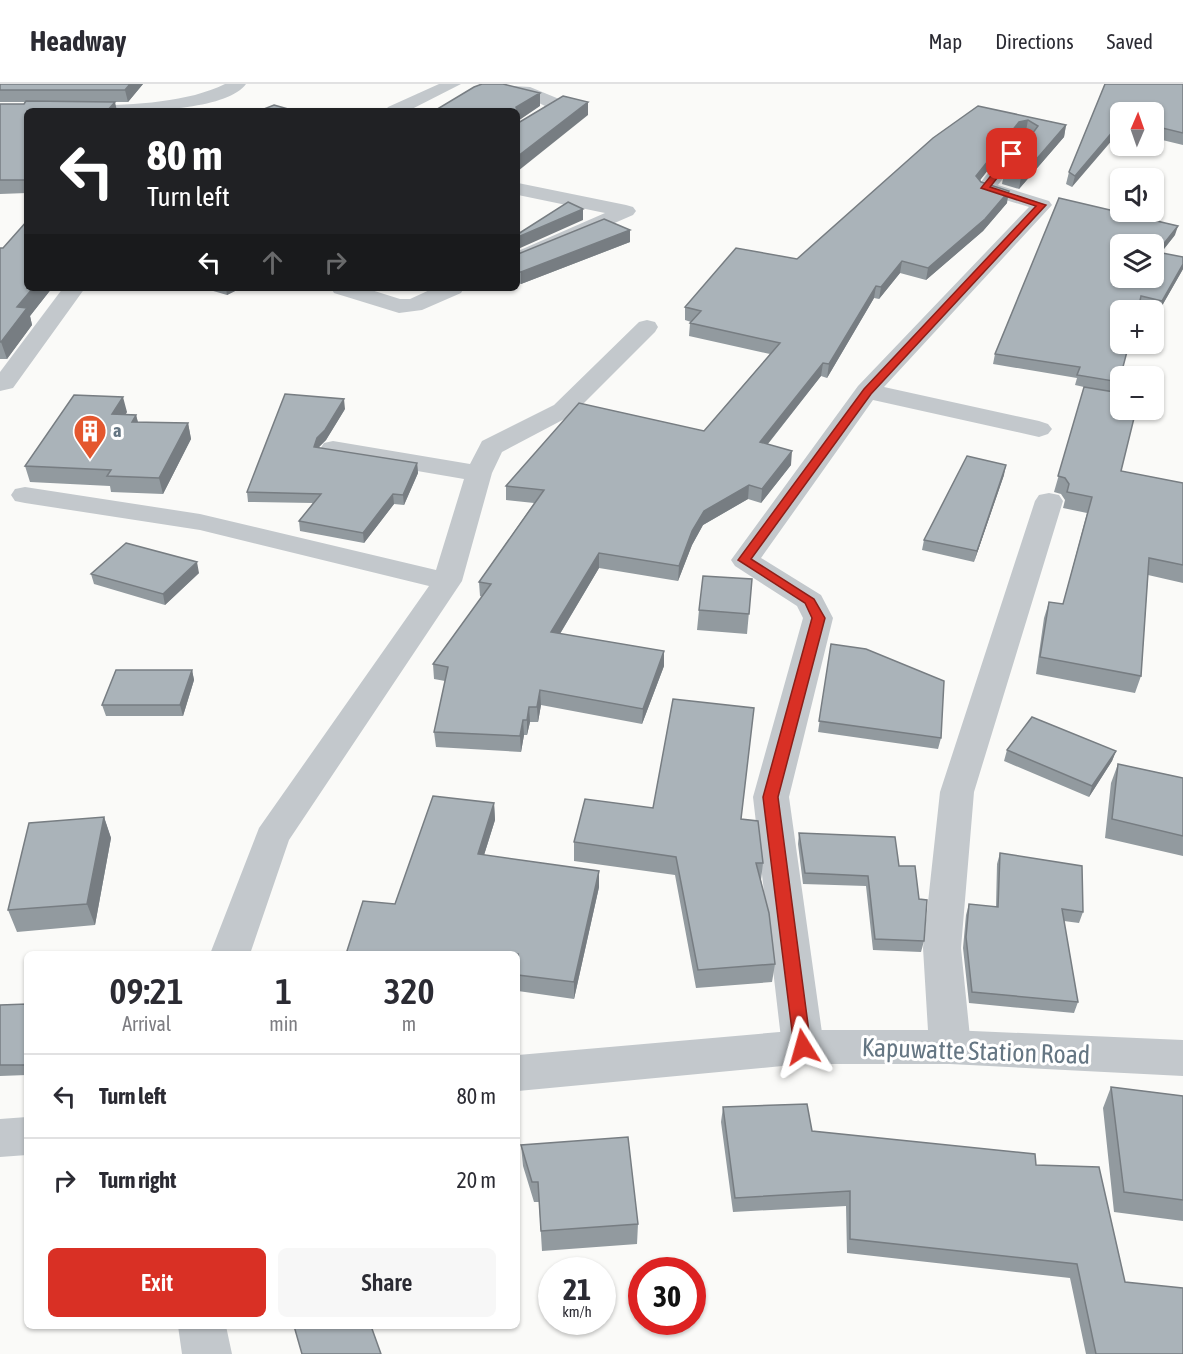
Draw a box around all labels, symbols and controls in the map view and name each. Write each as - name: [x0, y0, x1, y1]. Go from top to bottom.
- text: Headway: [30, 25, 126, 57]
- text: Map: [928, 29, 962, 53]
- text: Directions: [995, 29, 1074, 53]
- text: Saved: [1107, 29, 1153, 53]
- north arrow: [1110, 102, 1164, 156]
- map controls: [1110, 102, 1164, 420]
- pin: [986, 128, 1037, 179]
- text: 80 m: [147, 131, 222, 179]
- icon: left: [48, 132, 126, 210]
- icon: arrive: [995, 137, 1028, 170]
- button: sound: [1110, 168, 1164, 222]
- text: Turn left: [147, 181, 230, 212]
- button: layers: [1110, 234, 1164, 288]
- icon: left: [193, 246, 226, 279]
- icon: ahead: [256, 246, 289, 279]
- icon: right: [319, 246, 352, 279]
- button: +: [1110, 300, 1164, 354]
- button: −: [1110, 366, 1164, 420]
- building icon: a: [72, 413, 108, 460]
- place label: a: [113, 420, 121, 441]
- text: 09:21: [110, 970, 184, 1012]
- text: 1: [275, 970, 292, 1012]
- text: 320: [384, 970, 434, 1012]
- text: Arrival: [122, 1012, 171, 1035]
- text: min: [269, 1012, 298, 1035]
- text: m: [402, 1012, 416, 1035]
- position arrow: [771, 1015, 835, 1079]
- street label: Kapuwatte Station Road: [861, 1032, 1091, 1070]
- icon: left: [48, 1080, 81, 1113]
- text: Turn left: [99, 1083, 166, 1109]
- text: 80 m: [456, 1083, 496, 1109]
- icon: right: [48, 1164, 81, 1197]
- text: Turn right: [99, 1167, 176, 1193]
- text: 20 m: [456, 1167, 496, 1193]
- button: Exit: [48, 1248, 266, 1317]
- button: Share: [278, 1248, 496, 1317]
- speed limit sign: 30: [628, 1257, 706, 1335]
- text: 21: [563, 1272, 591, 1306]
- text: km/h: [562, 1303, 592, 1320]

